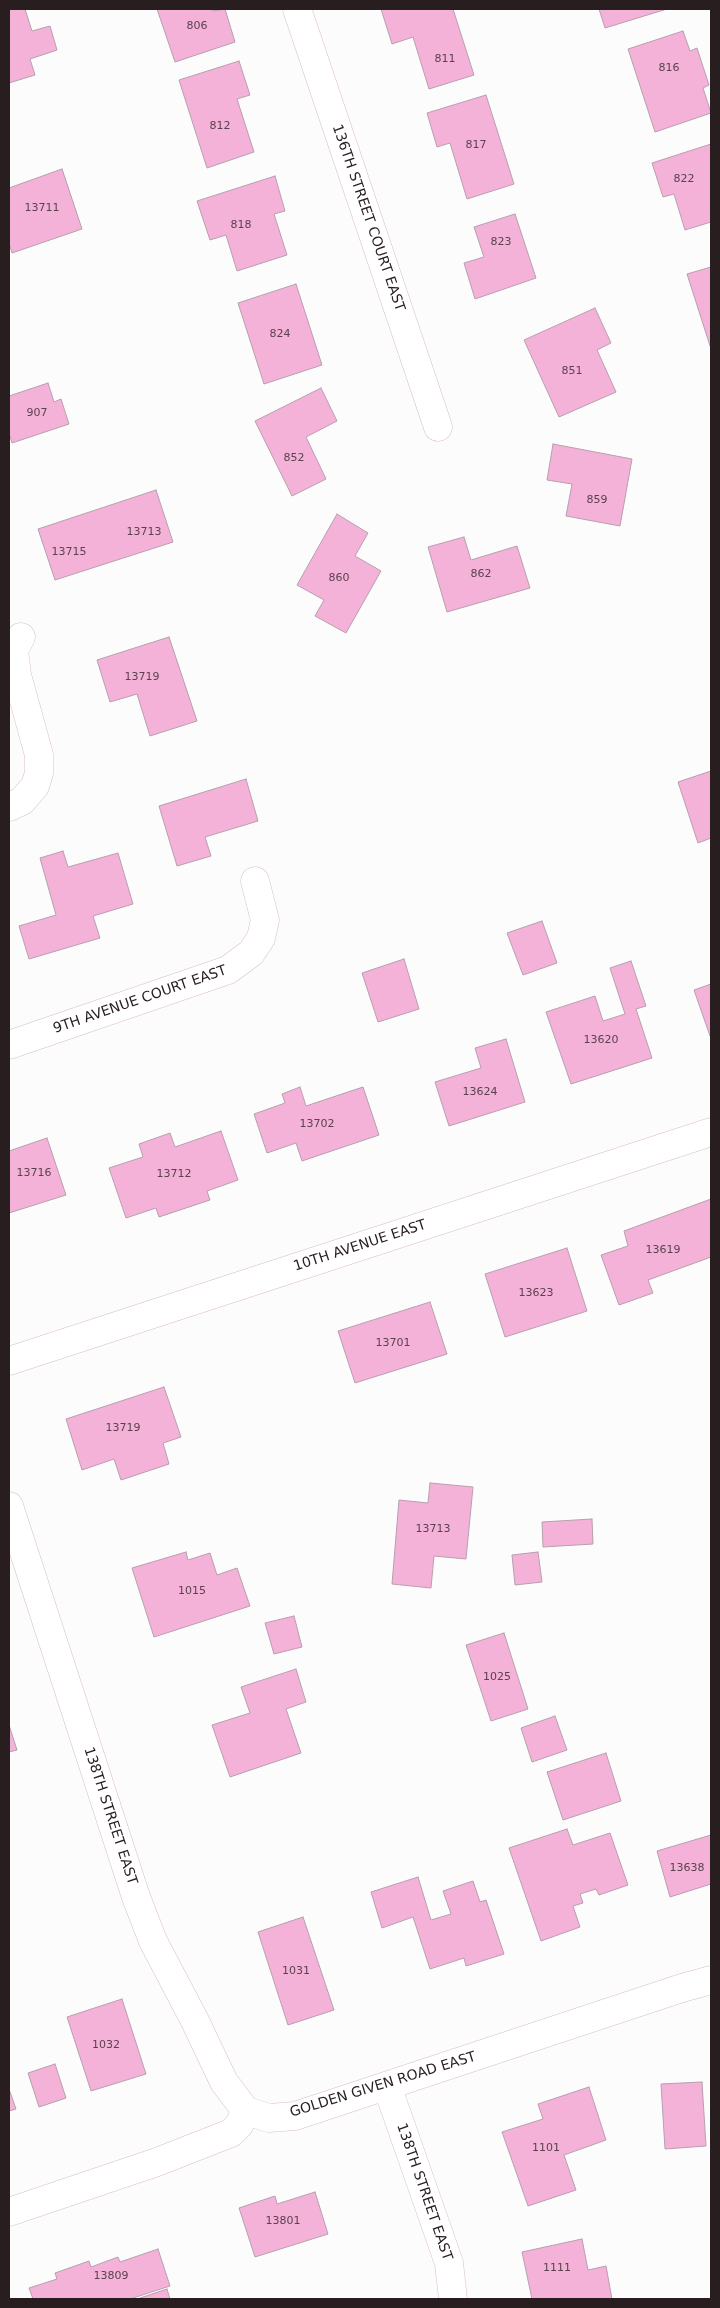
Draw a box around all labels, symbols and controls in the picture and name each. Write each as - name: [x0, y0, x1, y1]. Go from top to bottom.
- house number: 806: [187, 19, 207, 33]
- house number: 811: [435, 52, 455, 66]
- house number: 816: [659, 61, 679, 75]
- house number: 812: [210, 119, 230, 133]
- street label: 136TH STREET COURT EAST: [328, 122, 408, 314]
- house number: 817: [466, 138, 486, 152]
- house number: 822: [674, 172, 694, 186]
- house number: 13711: [25, 201, 59, 215]
- house number: 818: [231, 218, 251, 232]
- house number: 823: [491, 235, 511, 249]
- house number: 824: [270, 327, 290, 341]
- house number: 851: [562, 364, 582, 378]
- house number: 907: [27, 406, 47, 420]
- house number: 852: [284, 451, 304, 465]
- house number: 859: [587, 493, 607, 507]
- house number: 13713: [127, 525, 161, 539]
- house number: 13715: [52, 545, 86, 559]
- house number: 862: [471, 567, 491, 581]
- house number: 860: [329, 571, 349, 585]
- house number: 13719: [125, 670, 159, 684]
- street label: 9TH AVENUE COURT EAST: [51, 962, 229, 1038]
- house number: 13620: [584, 1033, 618, 1047]
- house number: 13624: [463, 1085, 497, 1099]
- house number: 13702: [300, 1117, 334, 1131]
- house number: 13716: [17, 1166, 51, 1180]
- house number: 13712: [157, 1167, 191, 1181]
- street label: 10TH AVENUE EAST: [292, 1217, 428, 1275]
- house number: 13619: [646, 1243, 680, 1257]
- house number: 13623: [519, 1286, 553, 1300]
- house number: 13701: [376, 1336, 410, 1350]
- house number: 13719: [106, 1421, 140, 1435]
- house number: 13713: [416, 1522, 450, 1536]
- house number: 1015: [178, 1584, 206, 1598]
- house number: 1025: [483, 1670, 511, 1684]
- street label: 138TH STREET EAST: [80, 1745, 140, 1887]
- house number: 13638: [670, 1861, 704, 1875]
- house number: 1031: [282, 1964, 310, 1978]
- house number: 1032: [92, 2038, 120, 2052]
- street label: GOLDEN GIVEN ROAD EAST: [288, 2049, 478, 2121]
- street label: 138TH STREET EAST: [393, 2121, 455, 2263]
- house number: 1101: [532, 2141, 560, 2155]
- house number: 13801: [266, 2214, 300, 2228]
- house number: 1111: [543, 2261, 571, 2275]
- house number: 13809: [94, 2269, 128, 2283]

